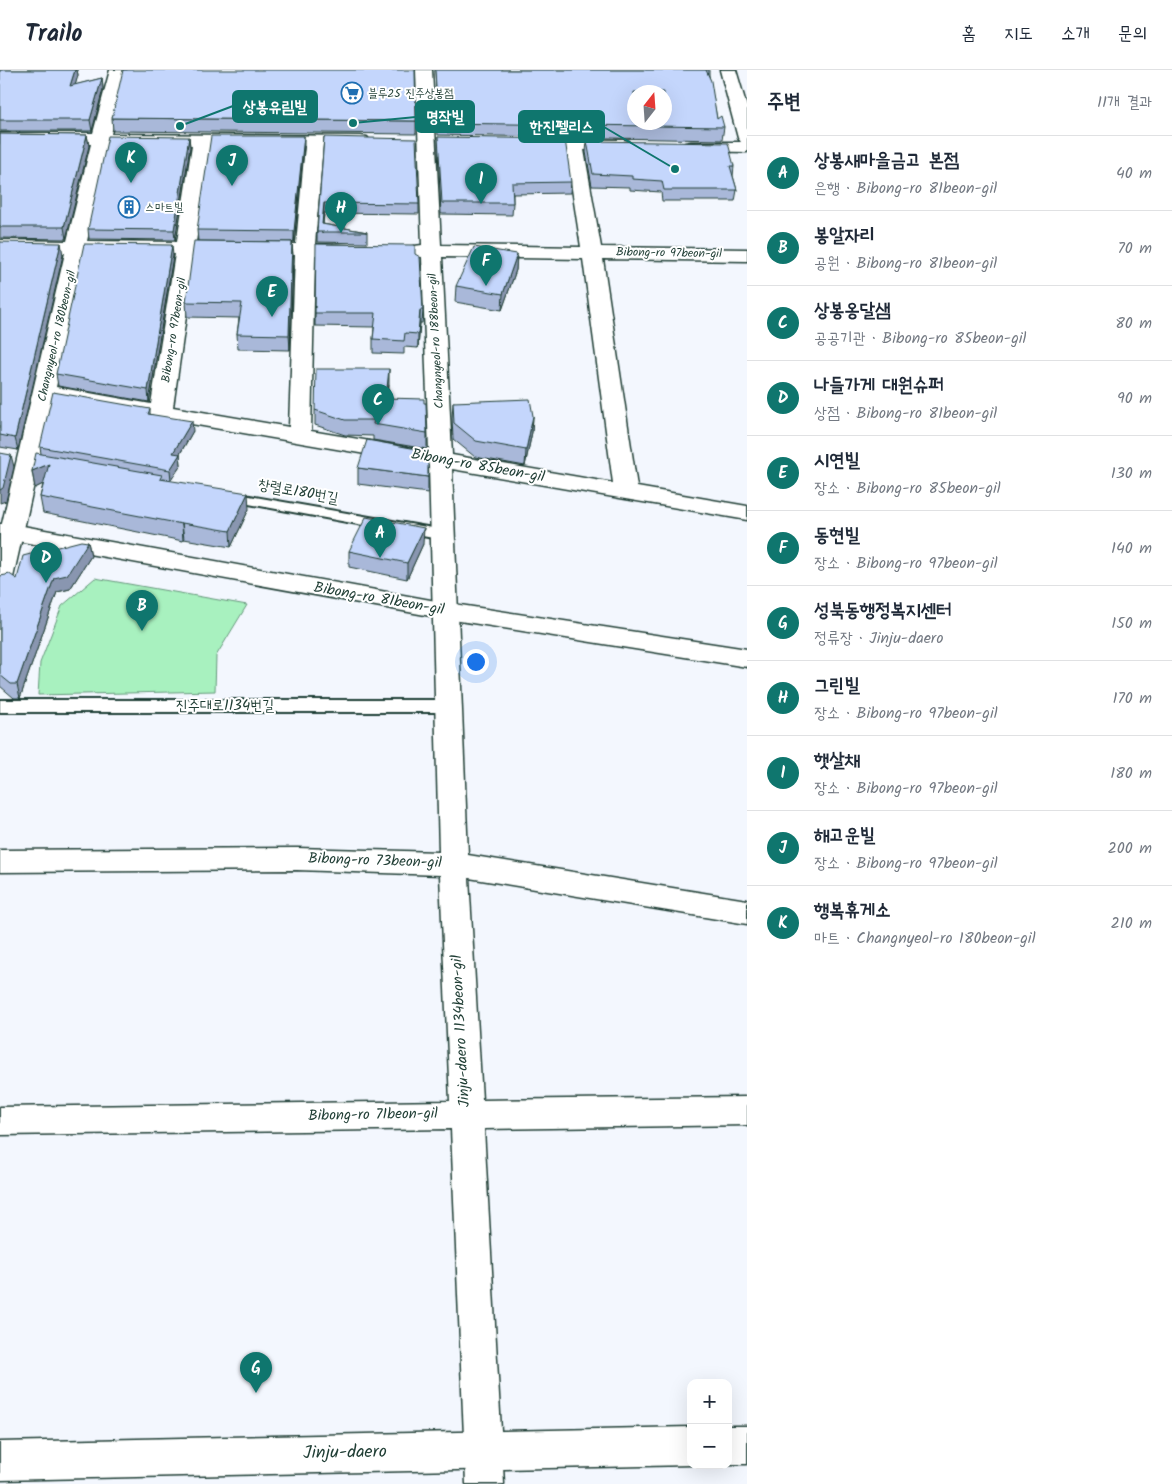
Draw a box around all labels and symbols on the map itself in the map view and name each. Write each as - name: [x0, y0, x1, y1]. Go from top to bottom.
- supermarket icon: 블루25 진주상봉점: [340, 81, 364, 105]
- place label: 블루25 진주상봉점: [368, 84, 454, 103]
- north arrow: [627, 85, 672, 130]
- callout: 상봉유림빌: [233, 91, 317, 122]
- text: 상봉유림빌: [243, 95, 307, 120]
- callout: 명작빌: [416, 101, 474, 132]
- text: 명작빌: [426, 105, 464, 130]
- callout: 한진펠리스: [519, 111, 604, 142]
- text: 한진펠리스: [529, 115, 594, 140]
- pin: K: [115, 142, 147, 183]
- pin: J: [216, 145, 248, 186]
- pin: I: [465, 163, 497, 204]
- pin: H: [325, 192, 357, 233]
- building icon: 스마트빌: [117, 195, 141, 219]
- place label: 스마트빌: [145, 198, 184, 217]
- street label: Bibong-ro 97beon-gil: [616, 243, 722, 263]
- pin: F: [470, 245, 502, 286]
- street label: Changnyeol-ro 180beon-gil: [33, 268, 81, 404]
- street label: Changnyeol-ro 188beon-gil: [423, 273, 449, 409]
- street label: Bibong-ro 97beon-gil: [156, 276, 192, 384]
- pin: E: [256, 276, 288, 317]
- pin: C: [362, 384, 394, 425]
- street label: Bibong-ro 85beon-gil: [409, 442, 547, 490]
- street label: 창렬로180번길: [256, 473, 340, 511]
- pin: A: [364, 517, 396, 558]
- pin: D: [30, 542, 62, 583]
- street label: Bibong-ro 81beon-gil: [312, 576, 446, 622]
- pin: B: [126, 590, 158, 631]
- your location: [463, 649, 489, 675]
- street label: 진주대로1134번길: [176, 694, 274, 718]
- street label: Bibong-ro 73beon-gil: [308, 847, 443, 875]
- street label: Jinju-daero 1134beon-gil: [445, 954, 477, 1108]
- street label: Bibong-ro 71beon-gil: [308, 1102, 438, 1128]
- pin: G: [240, 1352, 272, 1393]
- street label: Jinju-daero: [303, 1438, 387, 1468]

